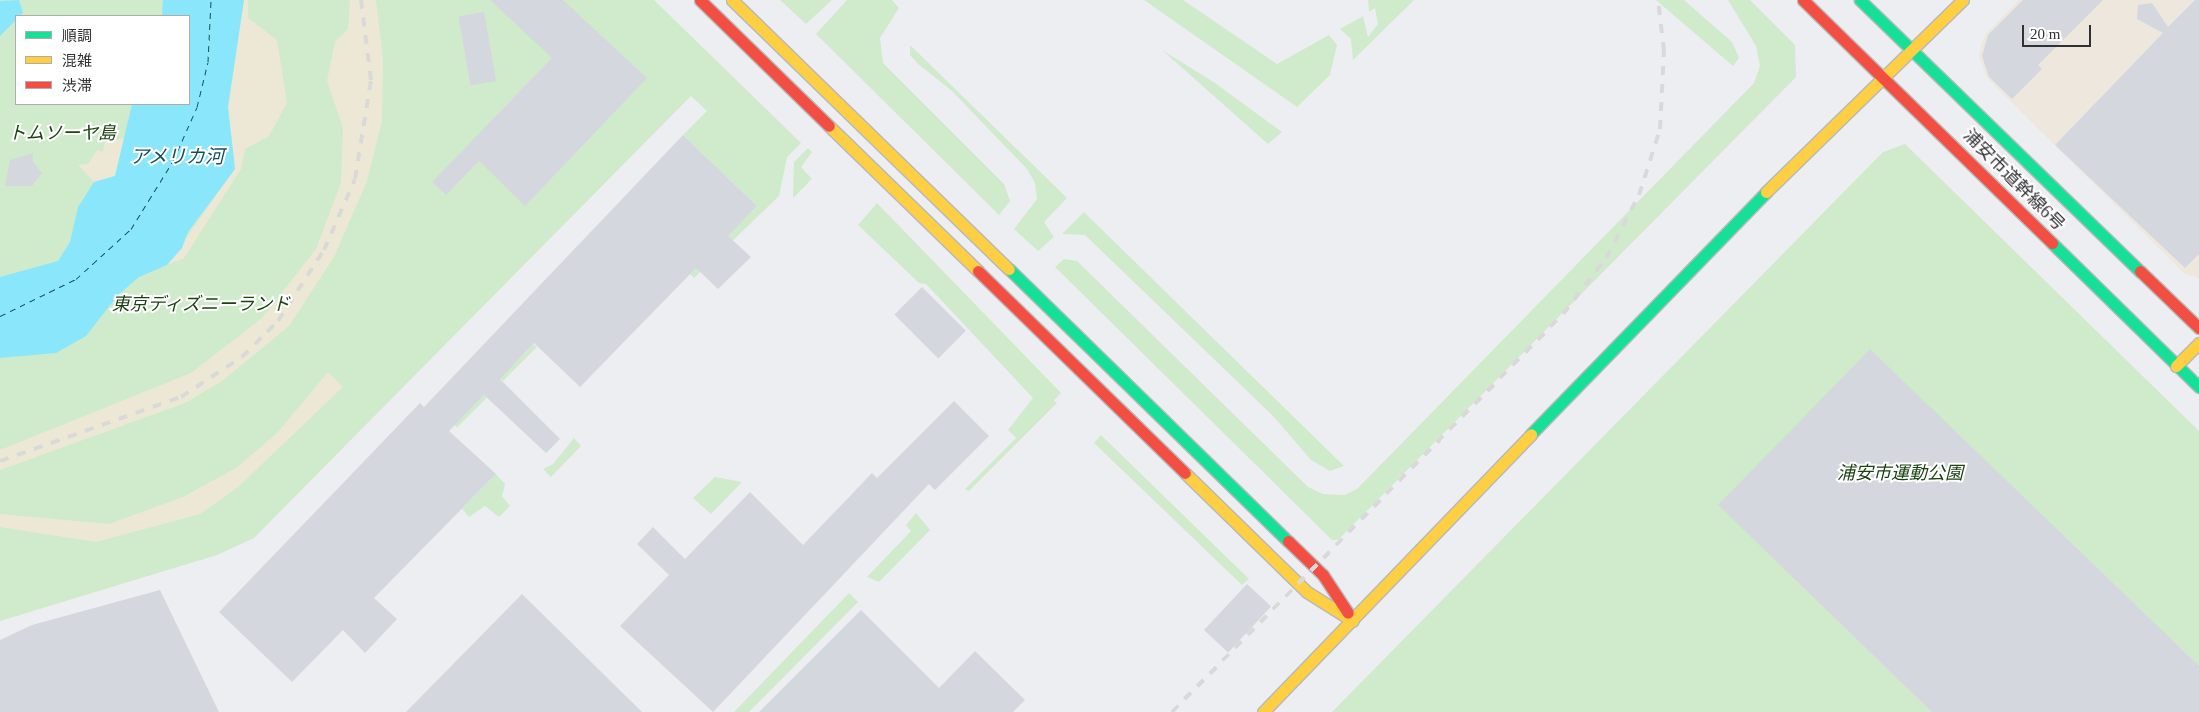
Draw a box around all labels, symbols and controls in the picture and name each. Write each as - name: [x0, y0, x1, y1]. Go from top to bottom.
- legend: [15, 15, 190, 105]
- scale bar: [2024, 15, 2093, 47]
- text: 20 m: [2030, 26, 2060, 42]
- text: 順調: [62, 28, 92, 44]
- text: 混雑: [62, 53, 92, 69]
- text: 渋滞: [62, 78, 92, 94]
- park label: トムソーヤ島: [8, 122, 116, 144]
- street label: 浦安市道幹線6号: [1959, 125, 2069, 235]
- water label: アメリカ河: [130, 146, 224, 168]
- park label: 東京ディズニーランド: [111, 293, 291, 315]
- park label: 浦安市運動公園: [1837, 462, 1963, 484]

